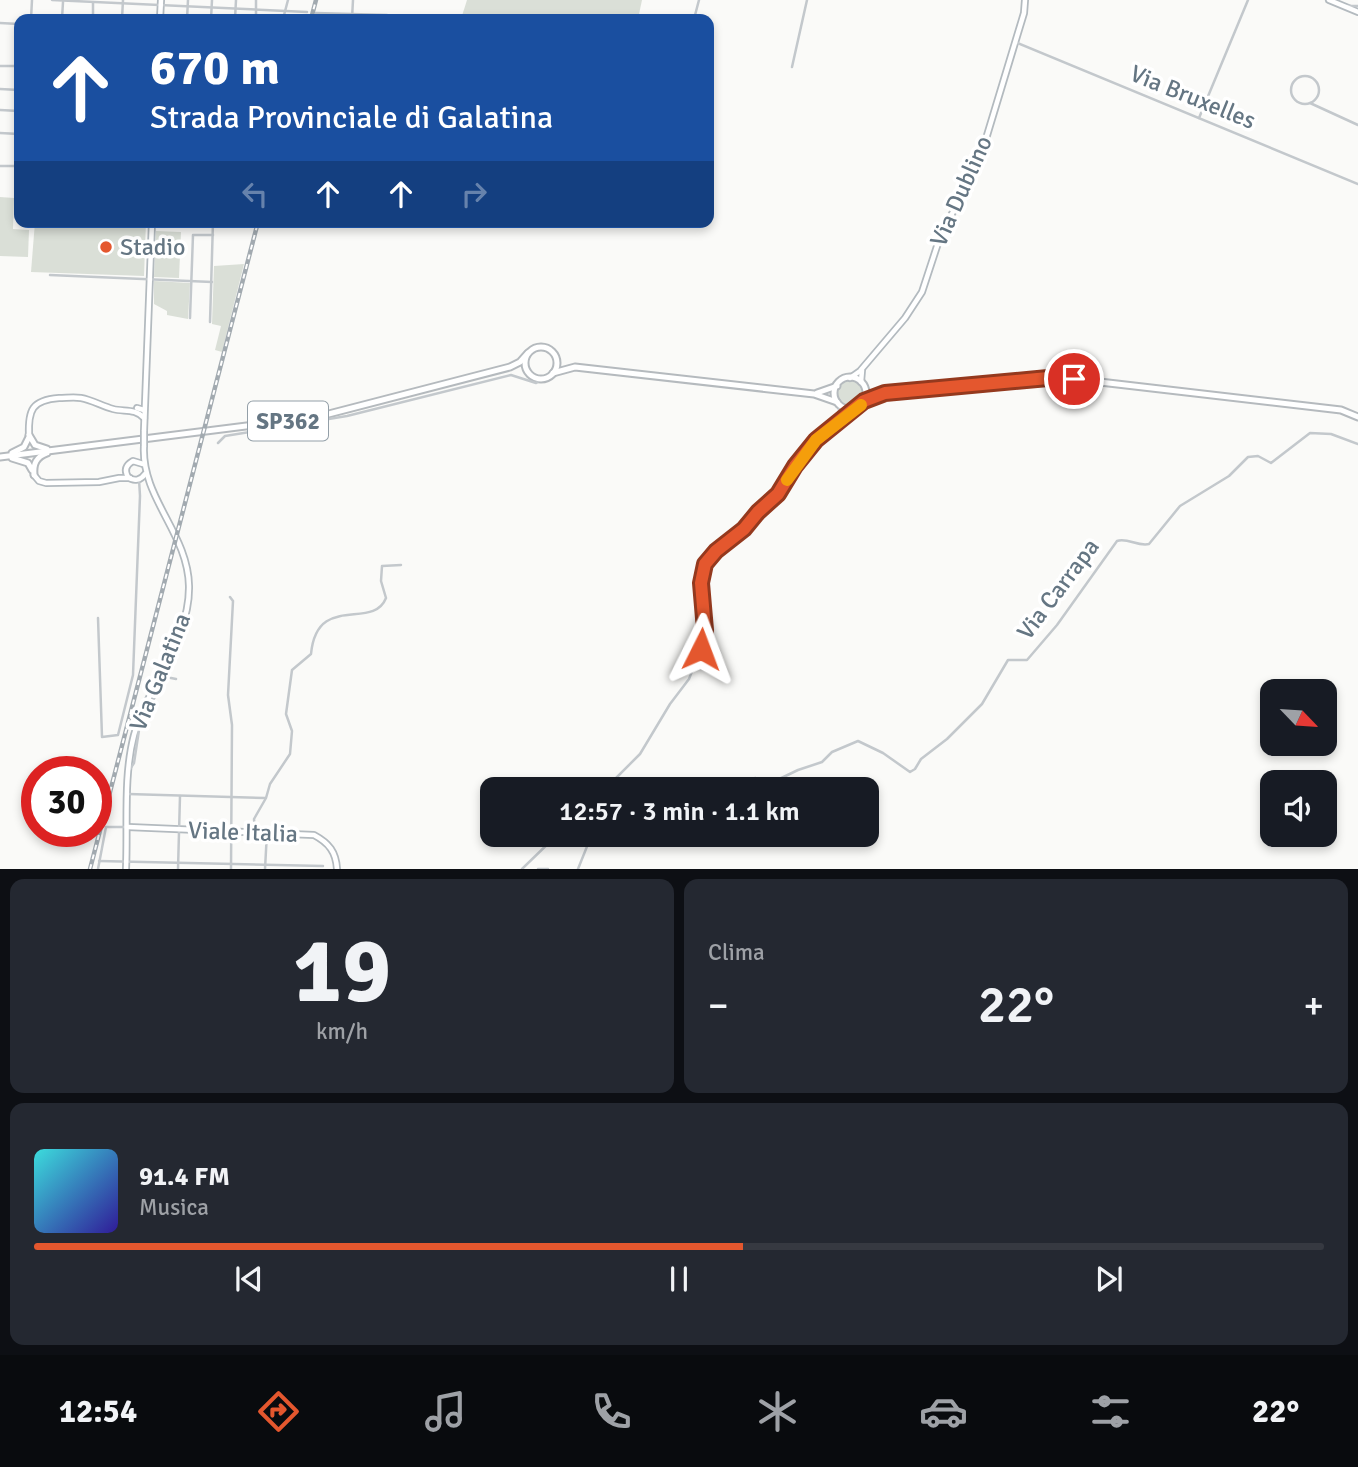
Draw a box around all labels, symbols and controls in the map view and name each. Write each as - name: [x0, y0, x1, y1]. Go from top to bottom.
- text: 670 m: [150, 38, 280, 98]
- icon: ahead: [35, 42, 126, 133]
- street label: Via Bruxelles: [1126, 58, 1260, 136]
- text: Strada Provinciale di Galatina: [150, 98, 553, 137]
- street label: Via Dublino: [923, 131, 999, 251]
- icon: left: [236, 175, 274, 213]
- icon: ahead: [309, 175, 347, 213]
- icon: ahead: [382, 175, 420, 213]
- icon: right: [455, 175, 493, 213]
- place label: Stadio: [120, 232, 185, 262]
- marker: Stadio: [98, 239, 114, 255]
- pin: [1044, 349, 1104, 409]
- icon: arrive: [1055, 360, 1093, 398]
- road number: SP362: [248, 402, 328, 440]
- street label: Via Carrapa: [1010, 533, 1106, 645]
- street label: Via Galatina: [123, 609, 197, 735]
- position arrow: [664, 612, 738, 686]
- north arrow: [1260, 679, 1337, 756]
- map controls: [1260, 679, 1337, 847]
- speed limit sign: 30: [21, 756, 112, 847]
- button: sound: [1260, 770, 1337, 847]
- text: 12:57 · 3 min · 1.1 km: [559, 796, 800, 828]
- street label: Viale Italia: [188, 815, 298, 849]
- text: 19: [293, 915, 391, 1028]
- text: Clima: [708, 938, 765, 967]
- text: 22°: [978, 973, 1054, 1037]
- text: −: [708, 982, 729, 1029]
- text: +: [1303, 982, 1324, 1029]
- text: km/h: [316, 1017, 368, 1046]
- text: 91.4 FM: [139, 1161, 230, 1193]
- text: Musica: [139, 1193, 209, 1222]
- icon: previous: [230, 1260, 268, 1298]
- icon: pause: [660, 1260, 698, 1298]
- icon: next: [1090, 1260, 1128, 1298]
- icon: directions: [254, 1387, 303, 1436]
- icon: music: [421, 1387, 470, 1436]
- icon: phone: [587, 1387, 636, 1436]
- icon: climate: [753, 1387, 802, 1436]
- icon: car: [919, 1387, 968, 1436]
- icon: filters: [1086, 1387, 1135, 1436]
- text: 12:54: [59, 1392, 137, 1431]
- text: 22°: [1252, 1392, 1299, 1431]

